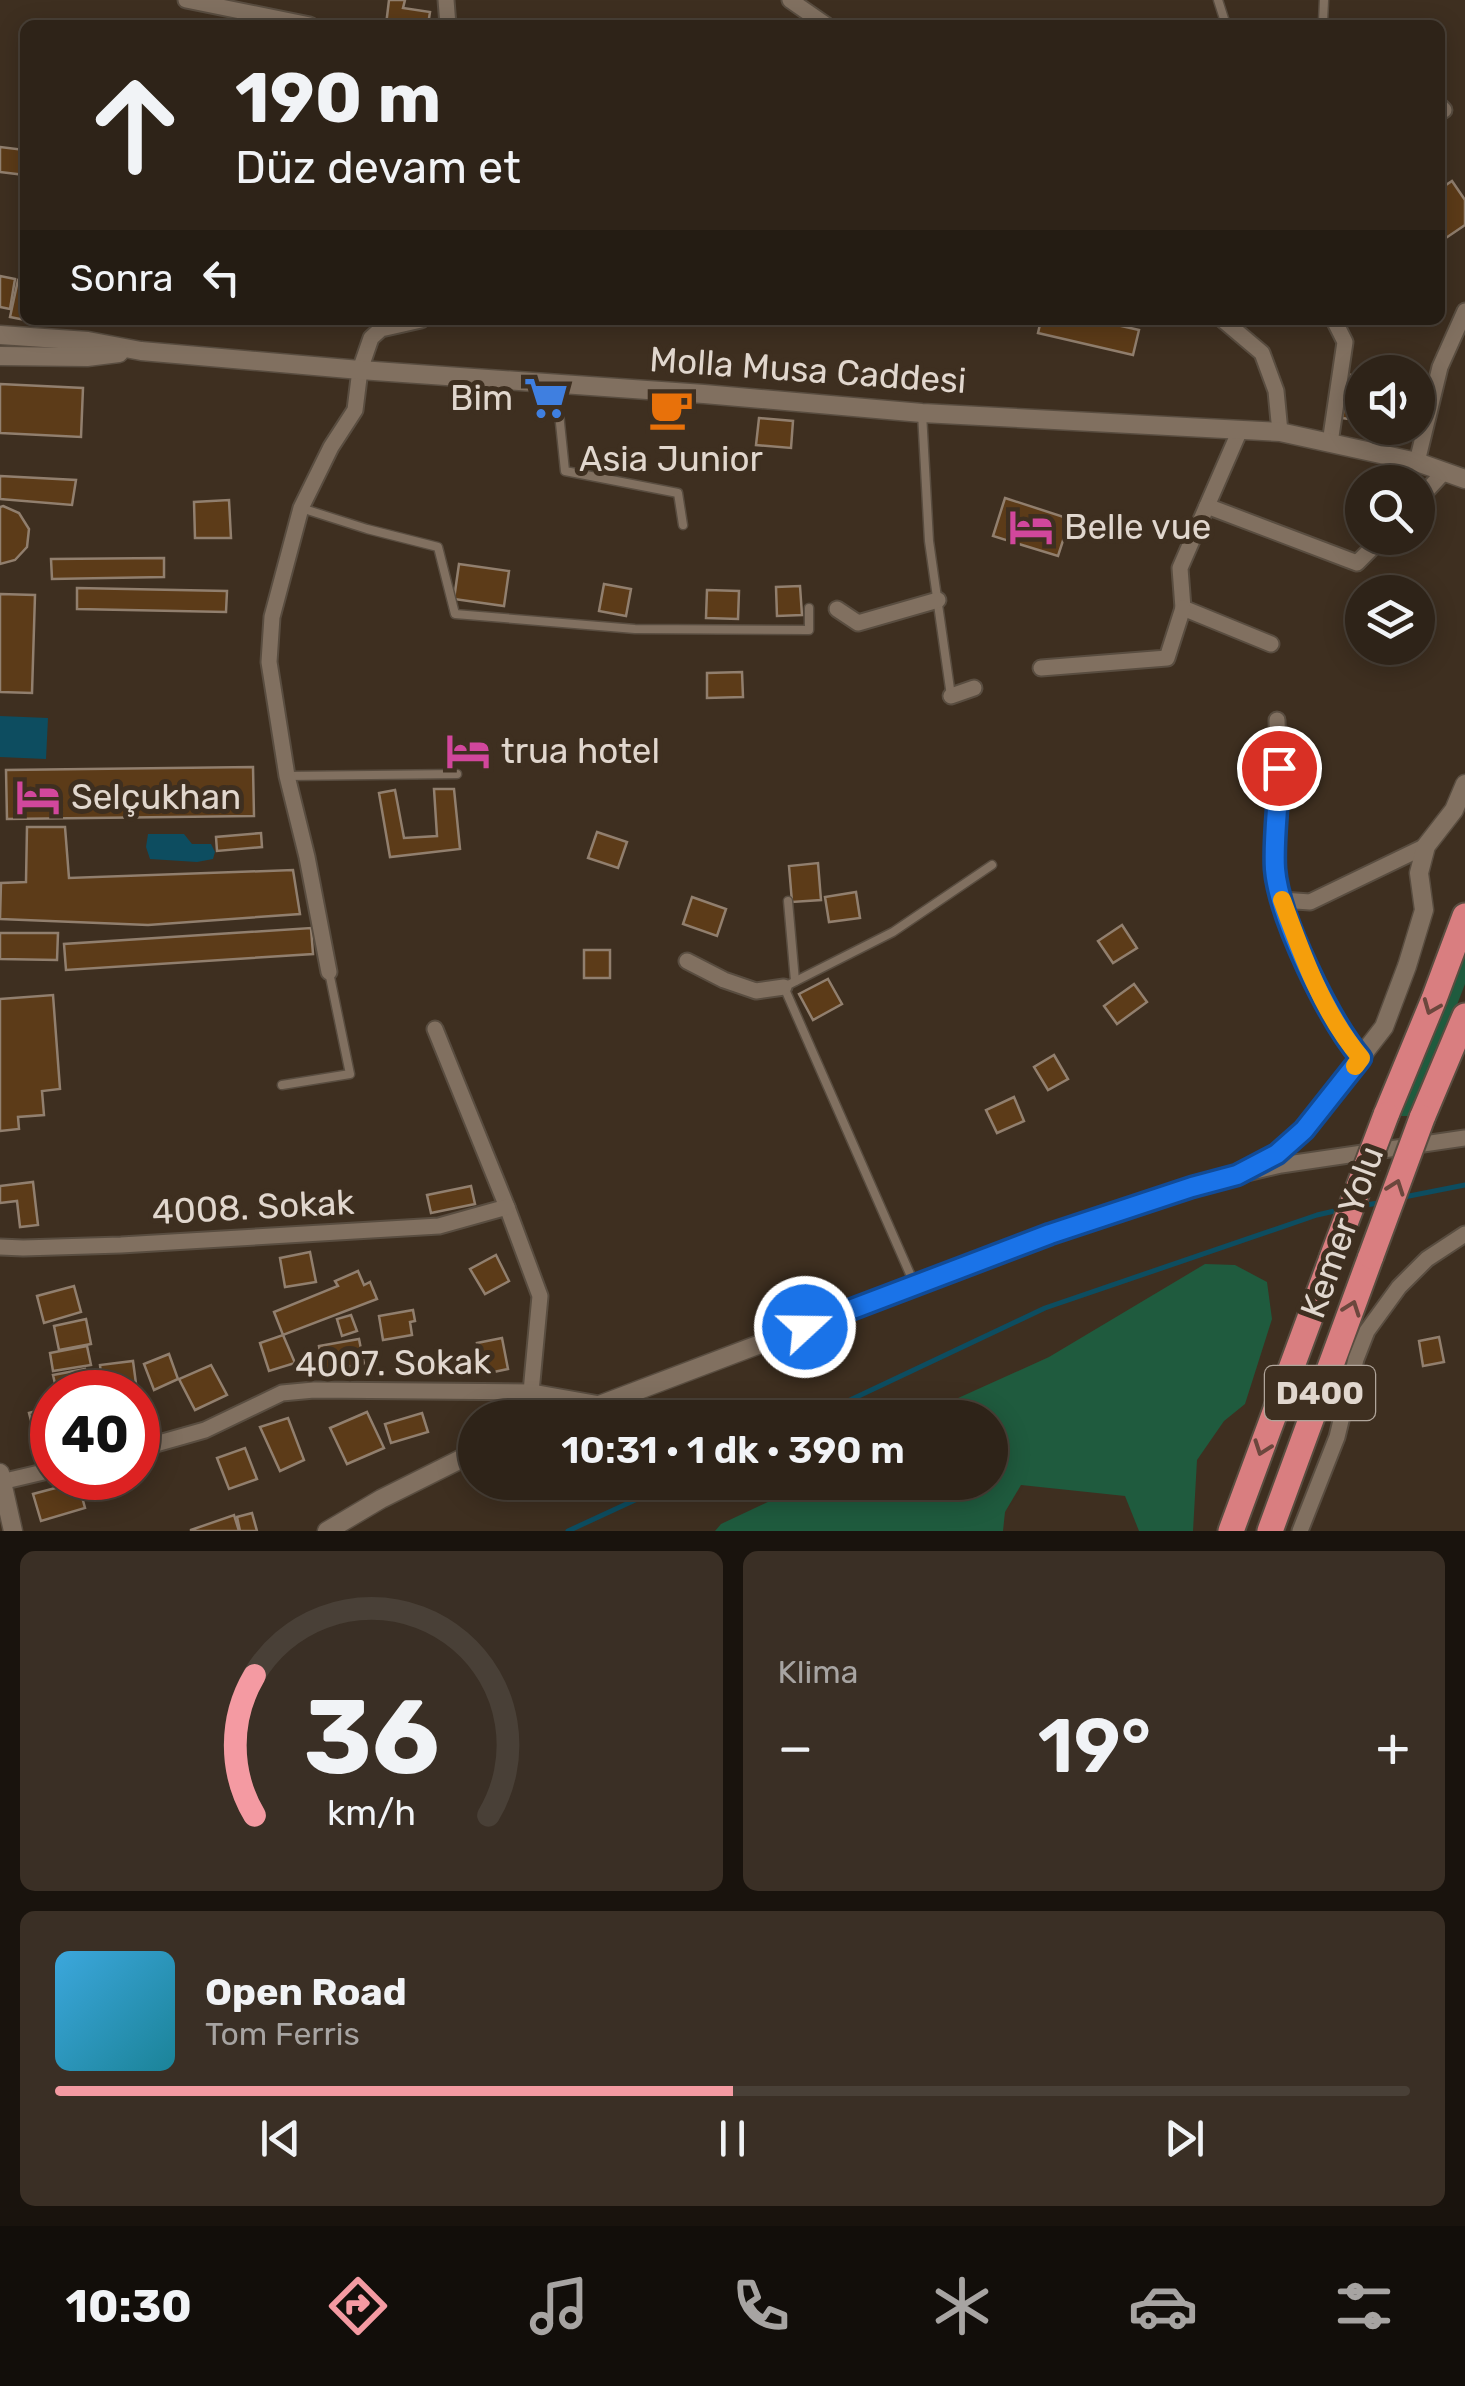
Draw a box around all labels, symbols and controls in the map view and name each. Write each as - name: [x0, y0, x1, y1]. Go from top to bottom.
- text: 190 m: [235, 57, 441, 140]
- icon: ahead: [70, 60, 200, 190]
- text: Düz devam et: [235, 141, 521, 194]
- icon: left: [194, 250, 249, 305]
- text: Sonra: [70, 255, 174, 301]
- street label: Molla Musa Caddesi: [648, 338, 968, 402]
- map controls: [1345, 355, 1435, 665]
- button: sound: [1345, 355, 1435, 445]
- supermarket icon: Bim: [522, 374, 570, 422]
- place label: Bim: [450, 377, 513, 419]
- cafe icon: Asia Junior: [647, 385, 695, 433]
- place label: Asia Junior: [579, 438, 763, 480]
- button: search: [1345, 465, 1435, 555]
- hotel icon: Belle vue: [1007, 503, 1055, 551]
- place label: Belle vue: [1064, 506, 1211, 548]
- button: layers: [1345, 575, 1435, 665]
- pin: [1237, 726, 1322, 811]
- hotel icon: trua hotel: [444, 727, 492, 775]
- place label: trua hotel: [501, 730, 660, 772]
- icon: arrive: [1252, 741, 1307, 796]
- hotel icon: Selçukhan: [14, 773, 62, 821]
- place label: Selçukhan: [71, 776, 241, 818]
- one-way arrow: [1422, 997, 1442, 1015]
- street label: Kemer Yolu: [1292, 1140, 1392, 1324]
- one-way arrow: [1384, 1179, 1404, 1197]
- street label: 4008. Sokak: [151, 1181, 355, 1233]
- position arrow: [753, 1275, 857, 1379]
- one-way arrow: [1340, 1300, 1360, 1318]
- street label: 4007. Sokak: [295, 1340, 491, 1386]
- road number: D400: [1265, 1366, 1375, 1420]
- speed limit sign: 40: [30, 1370, 160, 1500]
- text: 10:31 · 1 dk · 390 m: [561, 1427, 905, 1473]
- one-way arrow: [1253, 1438, 1274, 1455]
- text: Klima: [778, 1653, 858, 1691]
- text: 36: [303, 1676, 439, 1799]
- text: 19°: [1038, 1702, 1151, 1791]
- text: −: [778, 1715, 813, 1780]
- text: +: [1376, 1715, 1410, 1780]
- text: km/h: [327, 1792, 416, 1834]
- text: Open Road: [205, 1969, 407, 2015]
- text: Tom Ferris: [205, 2015, 360, 2053]
- icon: previous: [253, 2111, 308, 2166]
- icon: pause: [705, 2111, 760, 2166]
- icon: next: [1157, 2111, 1212, 2166]
- icon: directions: [323, 2271, 393, 2341]
- icon: music: [524, 2271, 594, 2341]
- icon: phone: [726, 2271, 796, 2341]
- icon: climate: [927, 2271, 997, 2341]
- icon: car: [1128, 2271, 1198, 2341]
- icon: filters: [1329, 2271, 1399, 2341]
- text: 10:30: [66, 2280, 192, 2333]

